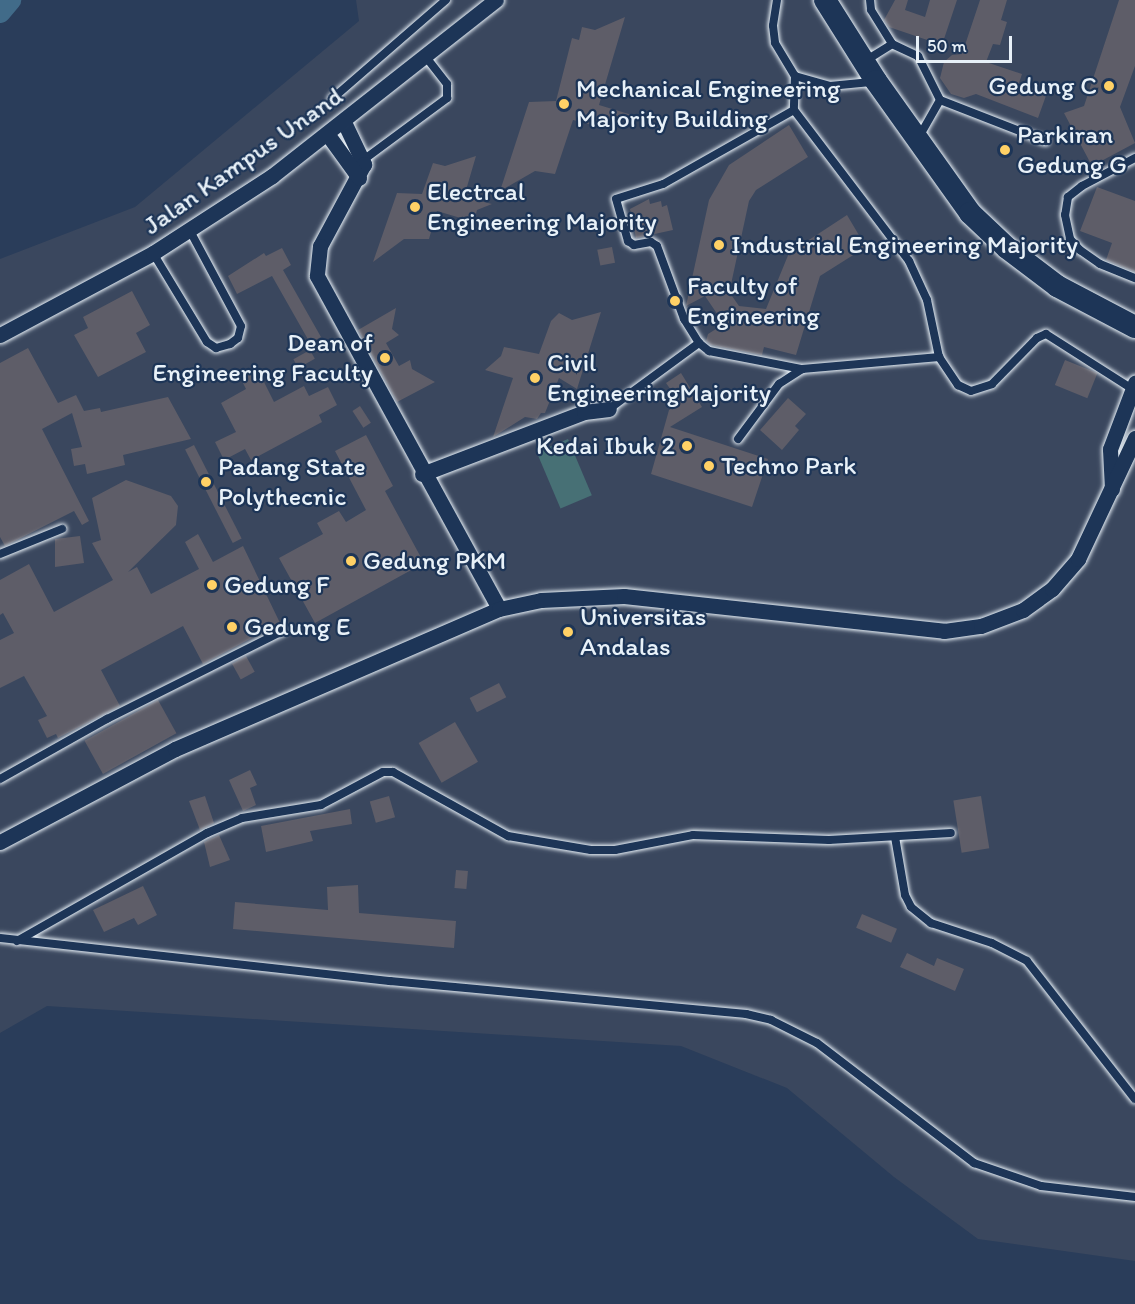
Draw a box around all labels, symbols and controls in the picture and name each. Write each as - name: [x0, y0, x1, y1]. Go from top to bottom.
- scale bar: [919, 24, 1015, 62]
- text: 50 m: [927, 35, 967, 57]
- place label: Gedung C: [988, 70, 1097, 102]
- place label: Mechanical Engineering Majority Building: [576, 73, 840, 134]
- marker: Gedung C: [1102, 79, 1116, 93]
- street label: Jalan Kampus Unand: [138, 81, 348, 241]
- marker: Mechanical Engineering Majority Building: [557, 97, 571, 111]
- place label: Parkiran Gedung G: [1017, 119, 1127, 180]
- marker: Parkiran Gedung G: [998, 143, 1012, 157]
- place label: Electrcal Engineering Majority: [427, 176, 657, 237]
- marker: Electrcal Engineering Majority: [408, 200, 422, 214]
- place label: Industrial Engineering Majority: [731, 229, 1079, 261]
- marker: Industrial Engineering Majority: [712, 238, 726, 252]
- place label: Faculty of Engineering: [687, 270, 820, 332]
- marker: Faculty of Engineering: [668, 294, 682, 308]
- place label: Dean of Engineering Faculty: [153, 327, 373, 388]
- place label: Civil EngineeringMajority: [547, 347, 771, 408]
- marker: Dean of Engineering Faculty: [378, 351, 392, 365]
- marker: Civil EngineeringMajority: [528, 371, 542, 385]
- place label: Kedai Ibuk 2: [536, 430, 675, 462]
- marker: Kedai Ibuk 2: [680, 439, 694, 453]
- place label: Techno Park: [721, 450, 856, 482]
- place label: Padang State Polythecnic: [218, 451, 366, 512]
- marker: Techno Park: [702, 459, 716, 473]
- marker: Padang State Polythecnic: [199, 475, 213, 489]
- place label: Gedung PKM: [363, 545, 506, 577]
- marker: Gedung PKM: [344, 554, 358, 568]
- place label: Gedung F: [224, 569, 329, 601]
- marker: Gedung F: [205, 578, 219, 592]
- place label: Universitas Andalas: [580, 601, 706, 662]
- place label: Gedung E: [244, 611, 350, 643]
- marker: Gedung E: [225, 620, 239, 634]
- marker: Universitas Andalas: [561, 625, 575, 639]

